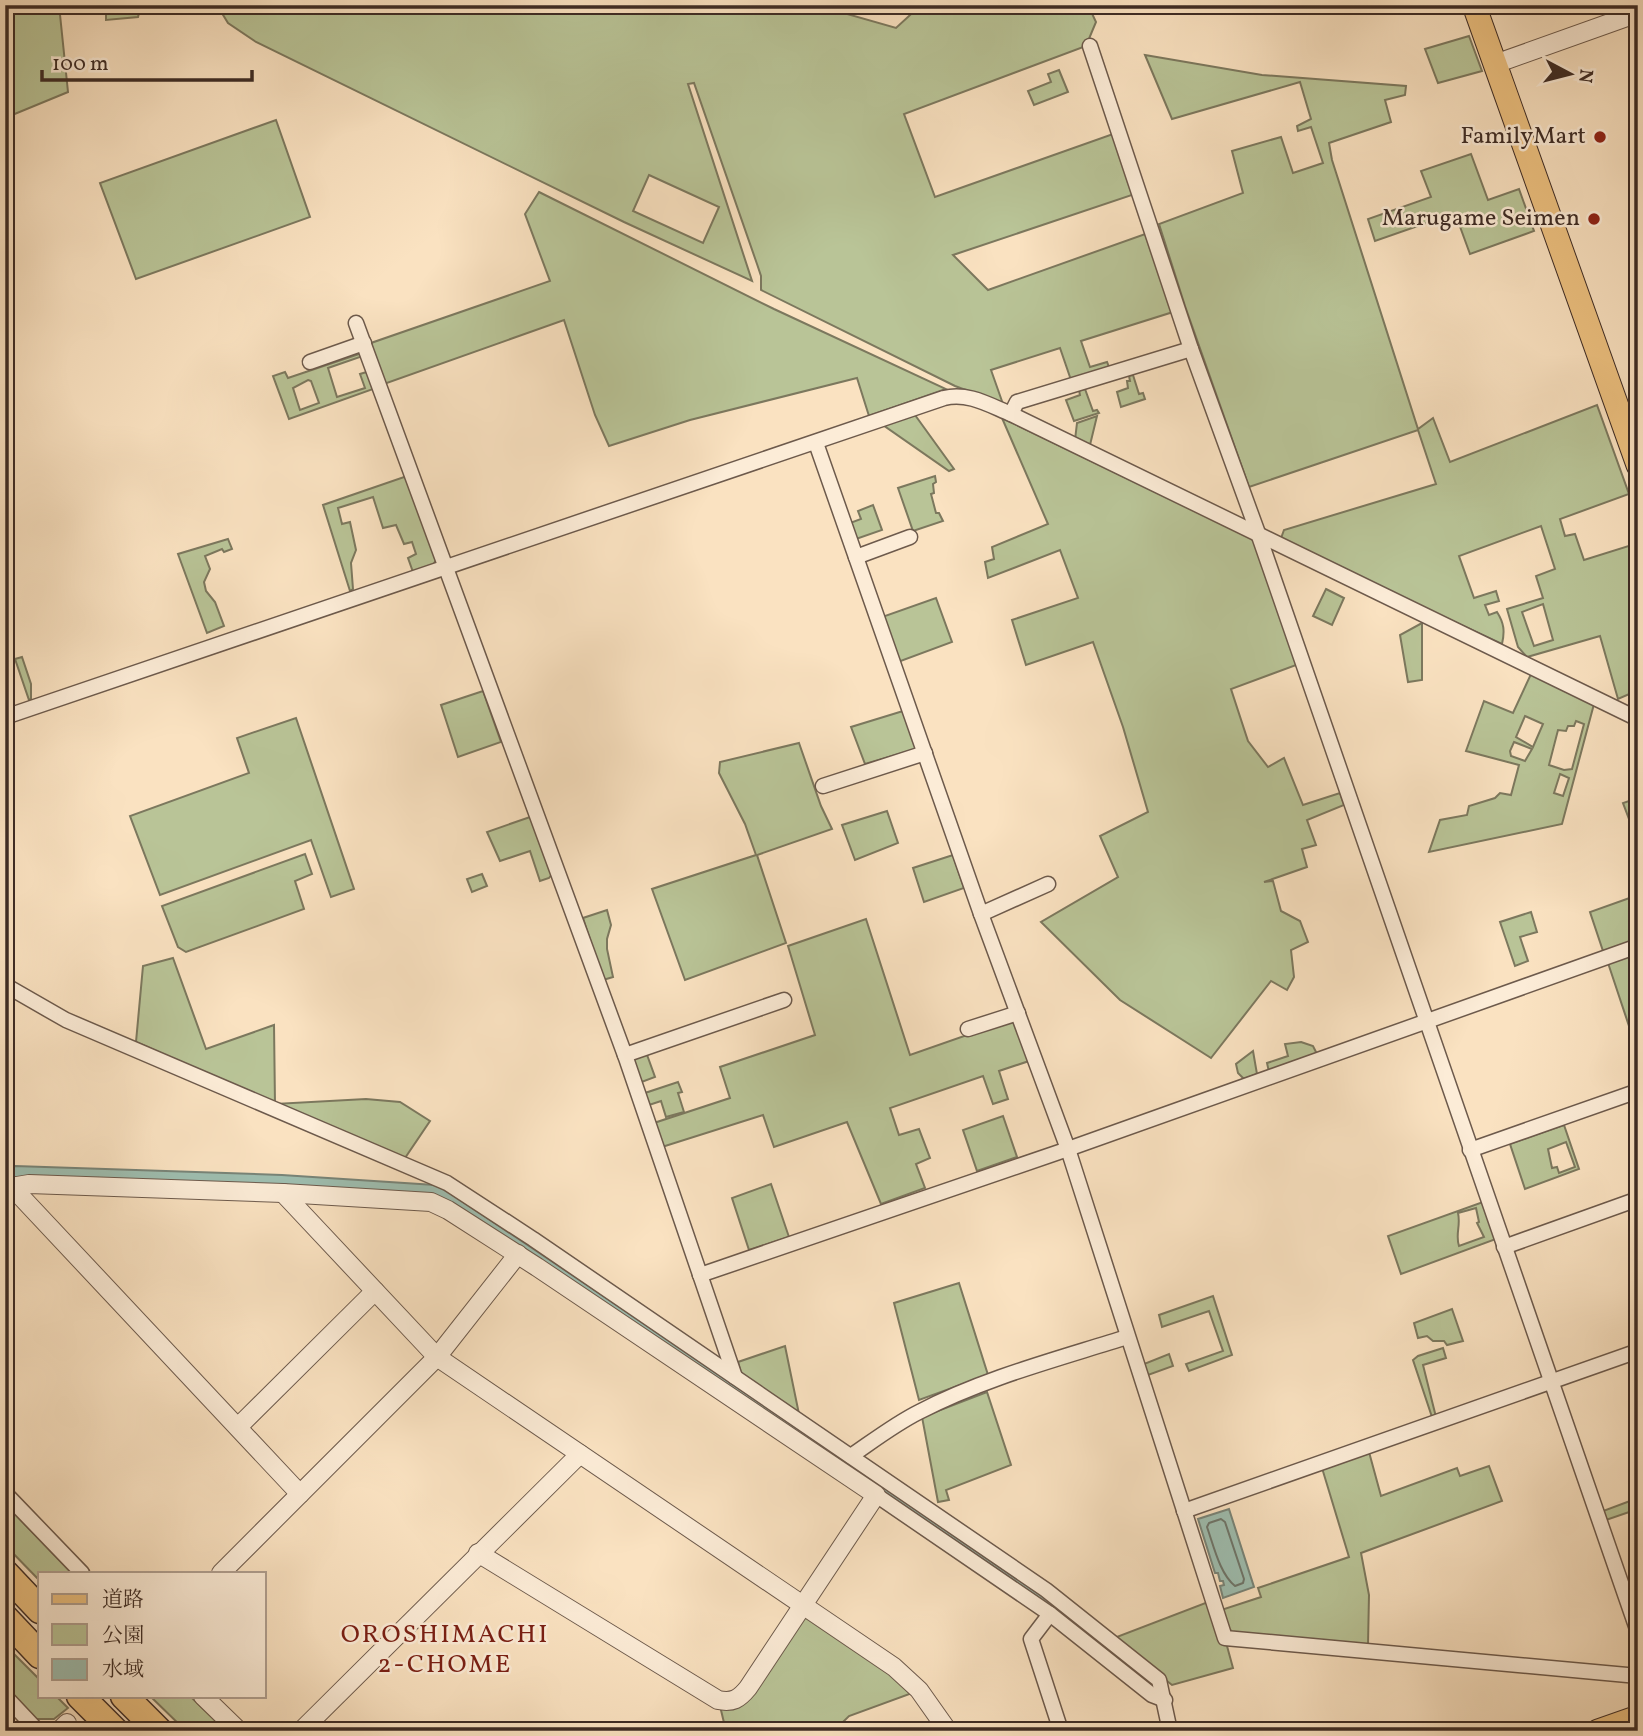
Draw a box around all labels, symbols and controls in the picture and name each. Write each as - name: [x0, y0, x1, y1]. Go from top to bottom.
- scale bar: [42, 38, 252, 82]
- north arrow: [1534, 38, 1604, 108]
- text: 100 m: [52, 50, 109, 79]
- text: N: [1571, 67, 1599, 84]
- place label: FamilyMart: [1460, 120, 1586, 154]
- marker: FamilyMart: [1592, 129, 1608, 145]
- place label: Marugame Seimen: [1382, 202, 1580, 236]
- marker: Marugame Seimen: [1586, 211, 1602, 227]
- legend: [38, 1572, 266, 1698]
- text: 道路: [102, 1586, 144, 1615]
- district label: OROSHIMACHI 2-CHOME: [341, 1617, 549, 1683]
- text: 公園: [102, 1622, 144, 1651]
- text: 水域: [102, 1656, 144, 1685]

